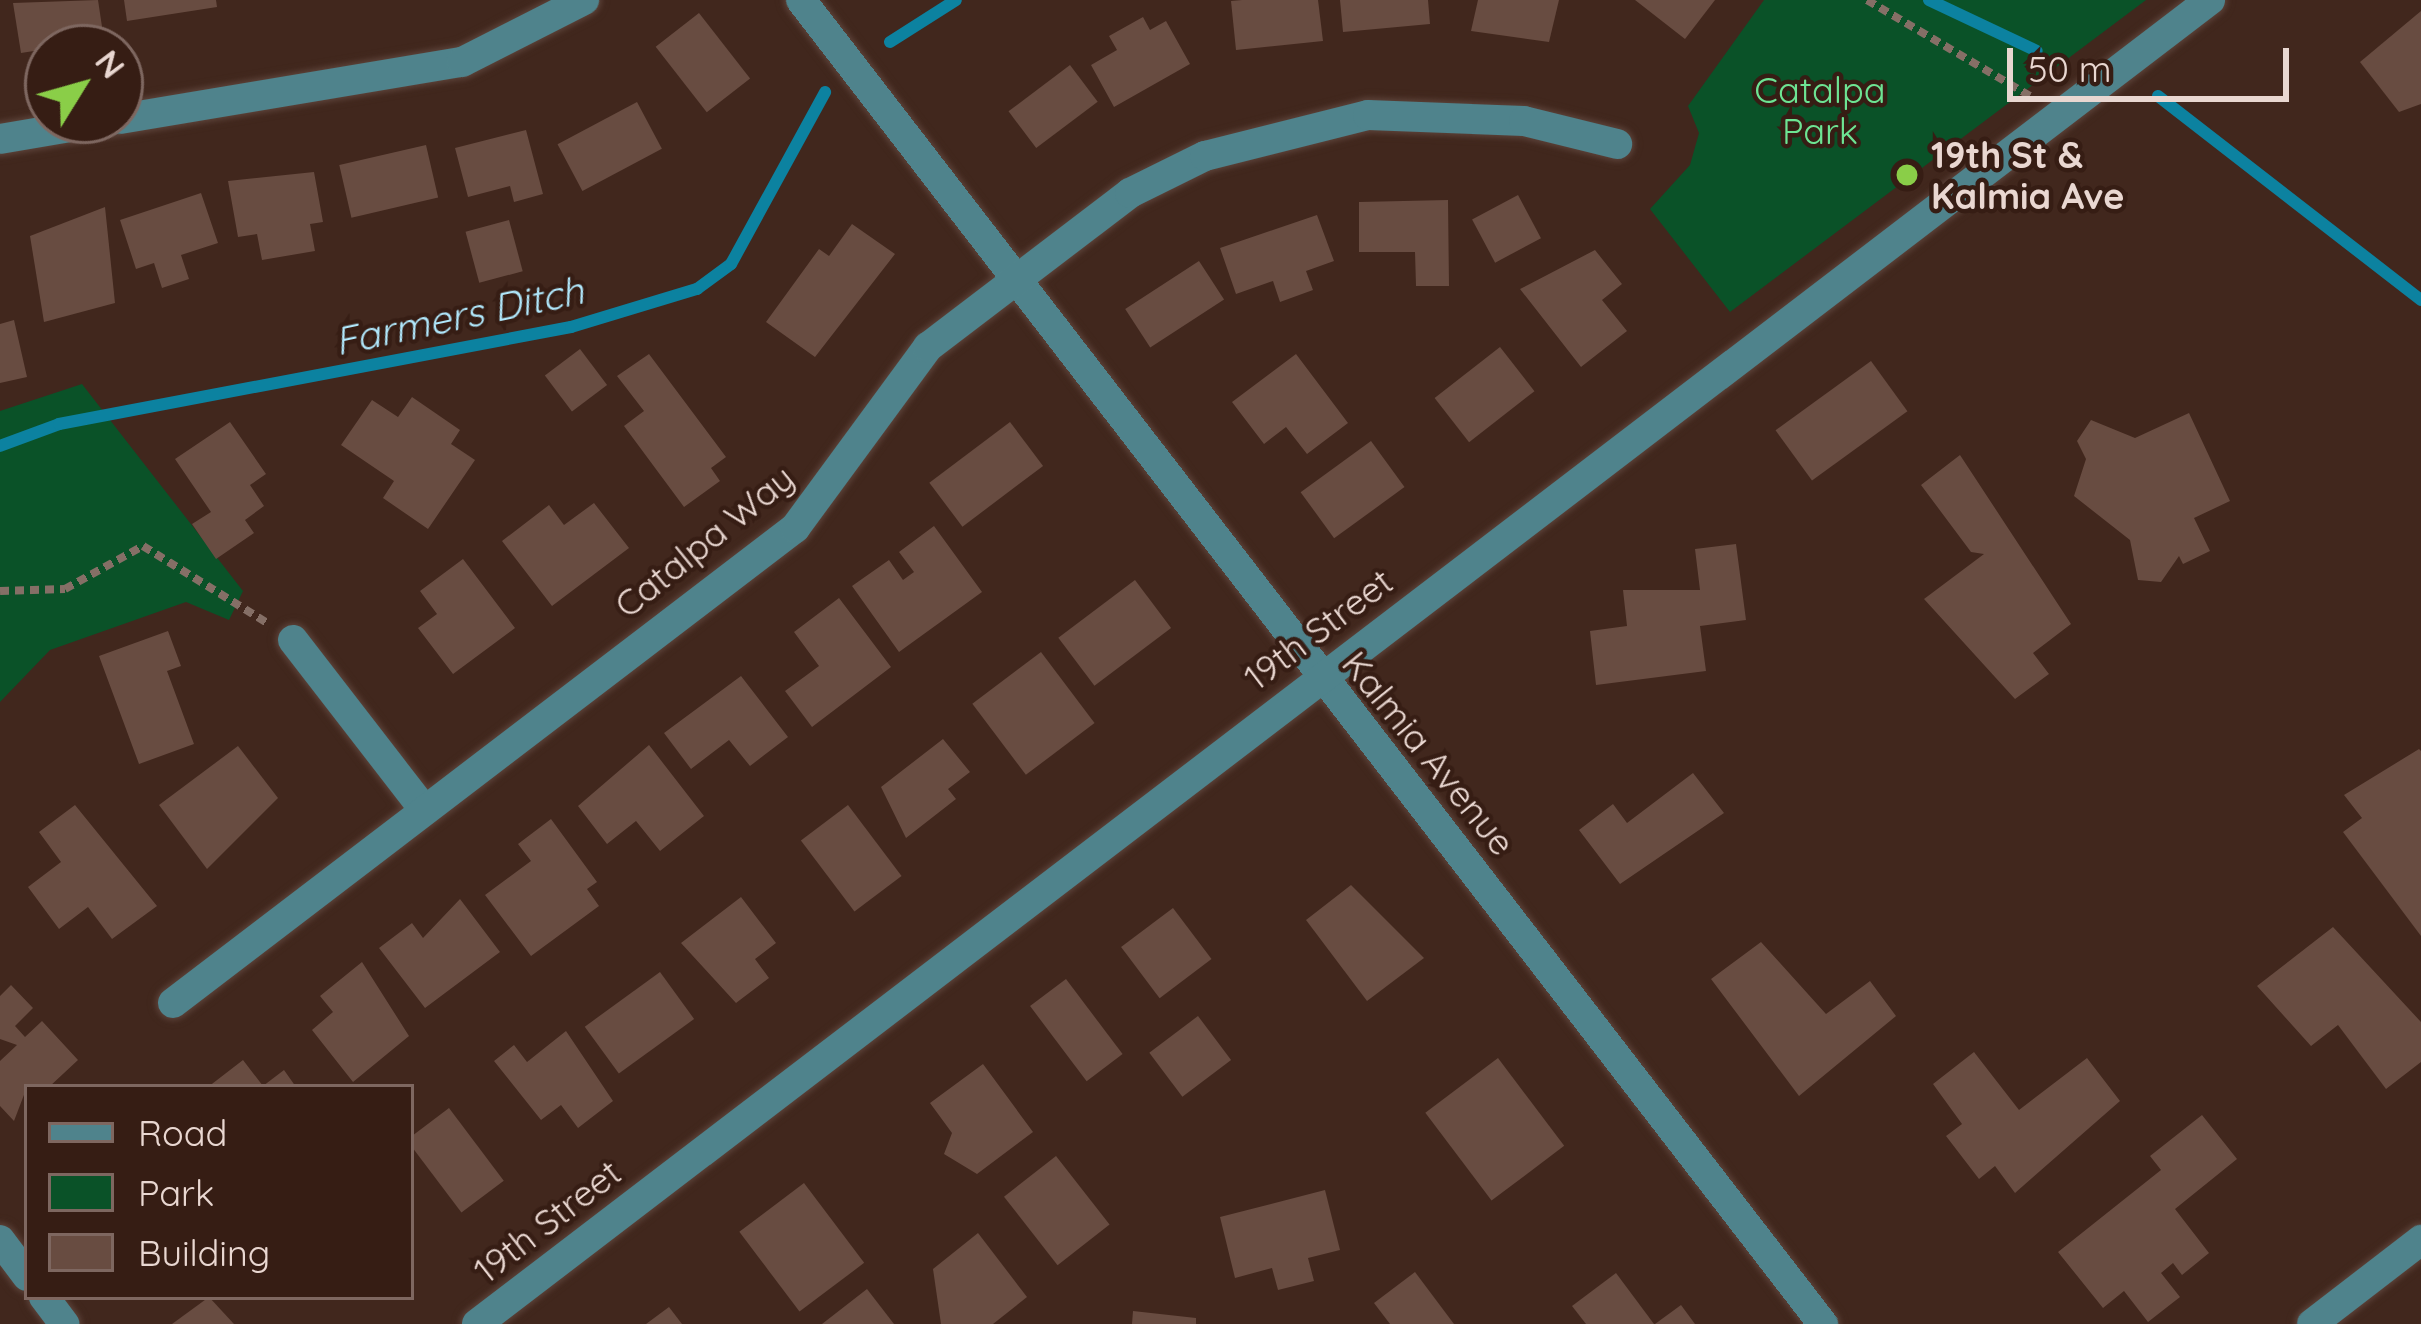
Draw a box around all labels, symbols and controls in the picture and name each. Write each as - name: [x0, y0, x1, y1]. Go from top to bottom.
- north arrow: [24, 24, 144, 144]
- scale bar: [2013, 24, 2295, 98]
- text: N: [87, 42, 134, 86]
- text: 50 m: [2028, 46, 2112, 91]
- park label: Catalpa Park: [1754, 67, 1886, 152]
- place label: 19th St & Kalmia Ave: [1931, 132, 2125, 217]
- marker: 19th St & Kalmia Ave: [1894, 162, 1920, 188]
- water label: Farmers Ditch: [330, 267, 588, 365]
- street label: Catalpa Way: [606, 456, 802, 626]
- street label: 19th Street: [1235, 559, 1401, 699]
- street label: Kalmia Avenue: [1334, 642, 1524, 864]
- legend: [24, 1084, 414, 1300]
- text: Road: [138, 1110, 227, 1155]
- street label: 19th Street: [465, 1150, 629, 1292]
- text: Park: [138, 1170, 214, 1215]
- text: Building: [138, 1230, 270, 1275]

